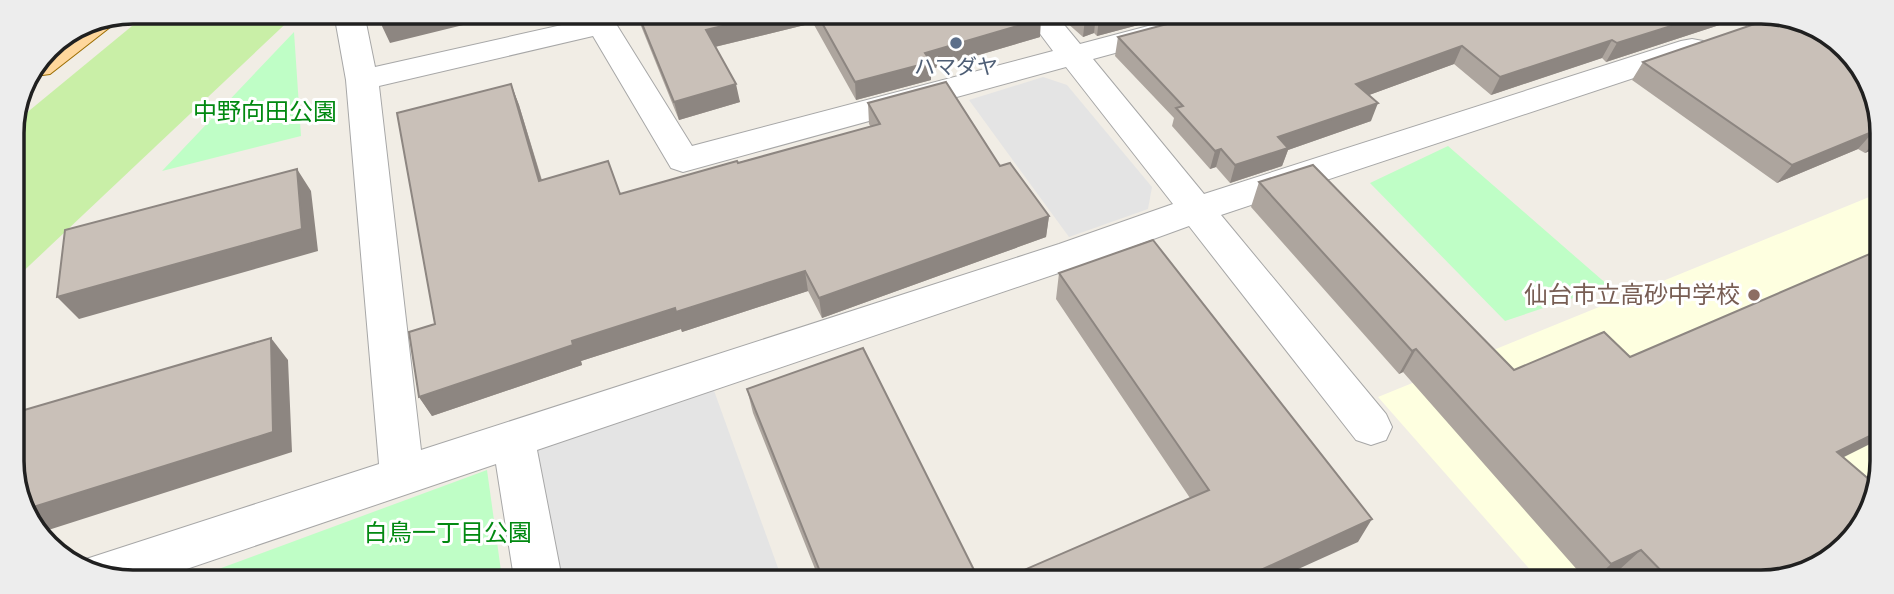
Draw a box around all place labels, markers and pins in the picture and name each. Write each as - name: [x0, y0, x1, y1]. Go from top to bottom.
- marker: ハマダヤ: [948, 35, 964, 51]
- place label: ハマダヤ: [914, 53, 998, 81]
- place label: 仙台市立高砂中学校: [1524, 279, 1740, 310]
- marker: 仙台市立高砂中学校: [1746, 287, 1762, 303]

